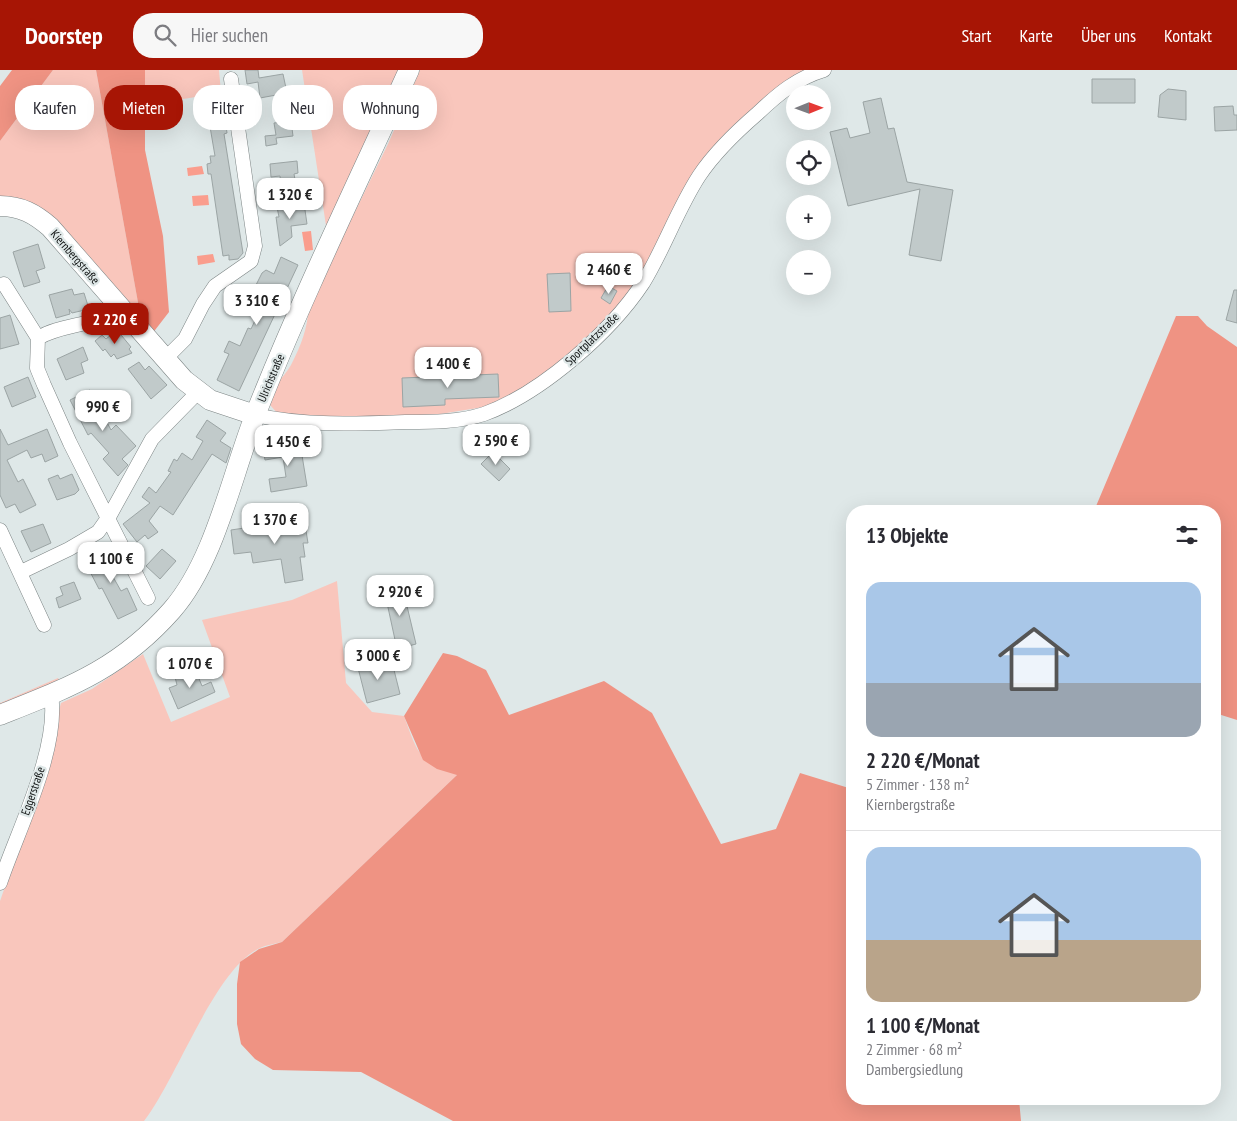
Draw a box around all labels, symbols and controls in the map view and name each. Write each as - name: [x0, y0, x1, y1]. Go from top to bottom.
- search box: [133, 13, 483, 58]
- text: Doorstep: [25, 20, 103, 51]
- icon: search: [151, 21, 179, 49]
- text: Hier suchen: [191, 23, 268, 47]
- text: Start: [961, 24, 992, 47]
- text: Karte: [1020, 24, 1053, 47]
- text: Über uns: [1081, 24, 1136, 47]
- text: Kontakt: [1164, 24, 1212, 47]
- chip: Kaufen: [15, 85, 94, 130]
- chip: Mieten: [104, 85, 183, 130]
- chip: Filter: [193, 85, 262, 130]
- chip: Neu: [272, 85, 333, 130]
- chip: Wohnung: [343, 85, 437, 130]
- north arrow: [786, 85, 831, 130]
- map controls: [786, 85, 831, 295]
- button: locate: [786, 140, 831, 185]
- pin: 1 320 €: [244, 178, 336, 220]
- text: 1 320 €: [268, 184, 312, 204]
- button: +: [786, 195, 831, 240]
- street label: Kiernbergstraße: [48, 226, 103, 287]
- button: −: [786, 250, 831, 295]
- pin: 2 460 €: [563, 252, 655, 295]
- text: 2 460 €: [587, 259, 631, 279]
- pin: 3 310 €: [211, 284, 303, 326]
- text: 3 310 €: [235, 290, 279, 310]
- pin: 2 220 €: [69, 302, 161, 345]
- text: 2 220 €: [93, 309, 137, 329]
- street label: Sportplatzstraße: [562, 309, 622, 368]
- pin: 1 400 €: [402, 346, 494, 389]
- street label: Ulrichstraße: [254, 351, 287, 404]
- text: 1 400 €: [426, 353, 470, 373]
- pin: 990 €: [68, 390, 138, 432]
- text: 990 €: [86, 396, 120, 416]
- pin: 1 450 €: [242, 424, 334, 467]
- pin: 2 590 €: [450, 424, 542, 466]
- text: 2 590 €: [474, 430, 518, 450]
- text: 1 450 €: [266, 431, 310, 451]
- pin: 1 370 €: [229, 502, 321, 545]
- text: 1 370 €: [253, 509, 297, 529]
- icon: filters: [1173, 521, 1201, 549]
- text: 13 Objekte: [866, 522, 949, 549]
- pin: 1 100 €: [65, 542, 157, 584]
- text: 1 100 €: [89, 548, 133, 568]
- pin: 2 920 €: [354, 574, 446, 617]
- text: 2 920 €: [378, 581, 422, 601]
- icon: home: [989, 614, 1079, 704]
- pin: 3 000 €: [332, 638, 424, 681]
- text: 3 000 €: [356, 645, 400, 665]
- pin: 1 070 €: [144, 646, 236, 689]
- text: 1 070 €: [168, 653, 212, 673]
- text: 2 220 €/Monat: [866, 747, 980, 774]
- street label: Eggerstraße: [17, 765, 48, 817]
- text: 5 Zimmer · 138 m²: [866, 774, 970, 794]
- text: Kiernbergstraße: [866, 794, 955, 814]
- icon: home: [989, 880, 1079, 970]
- text: 1 100 €/Monat: [866, 1012, 980, 1039]
- text: 2 Zimmer · 68 m²: [866, 1039, 962, 1059]
- text: Dambergsiedlung: [866, 1059, 963, 1079]

